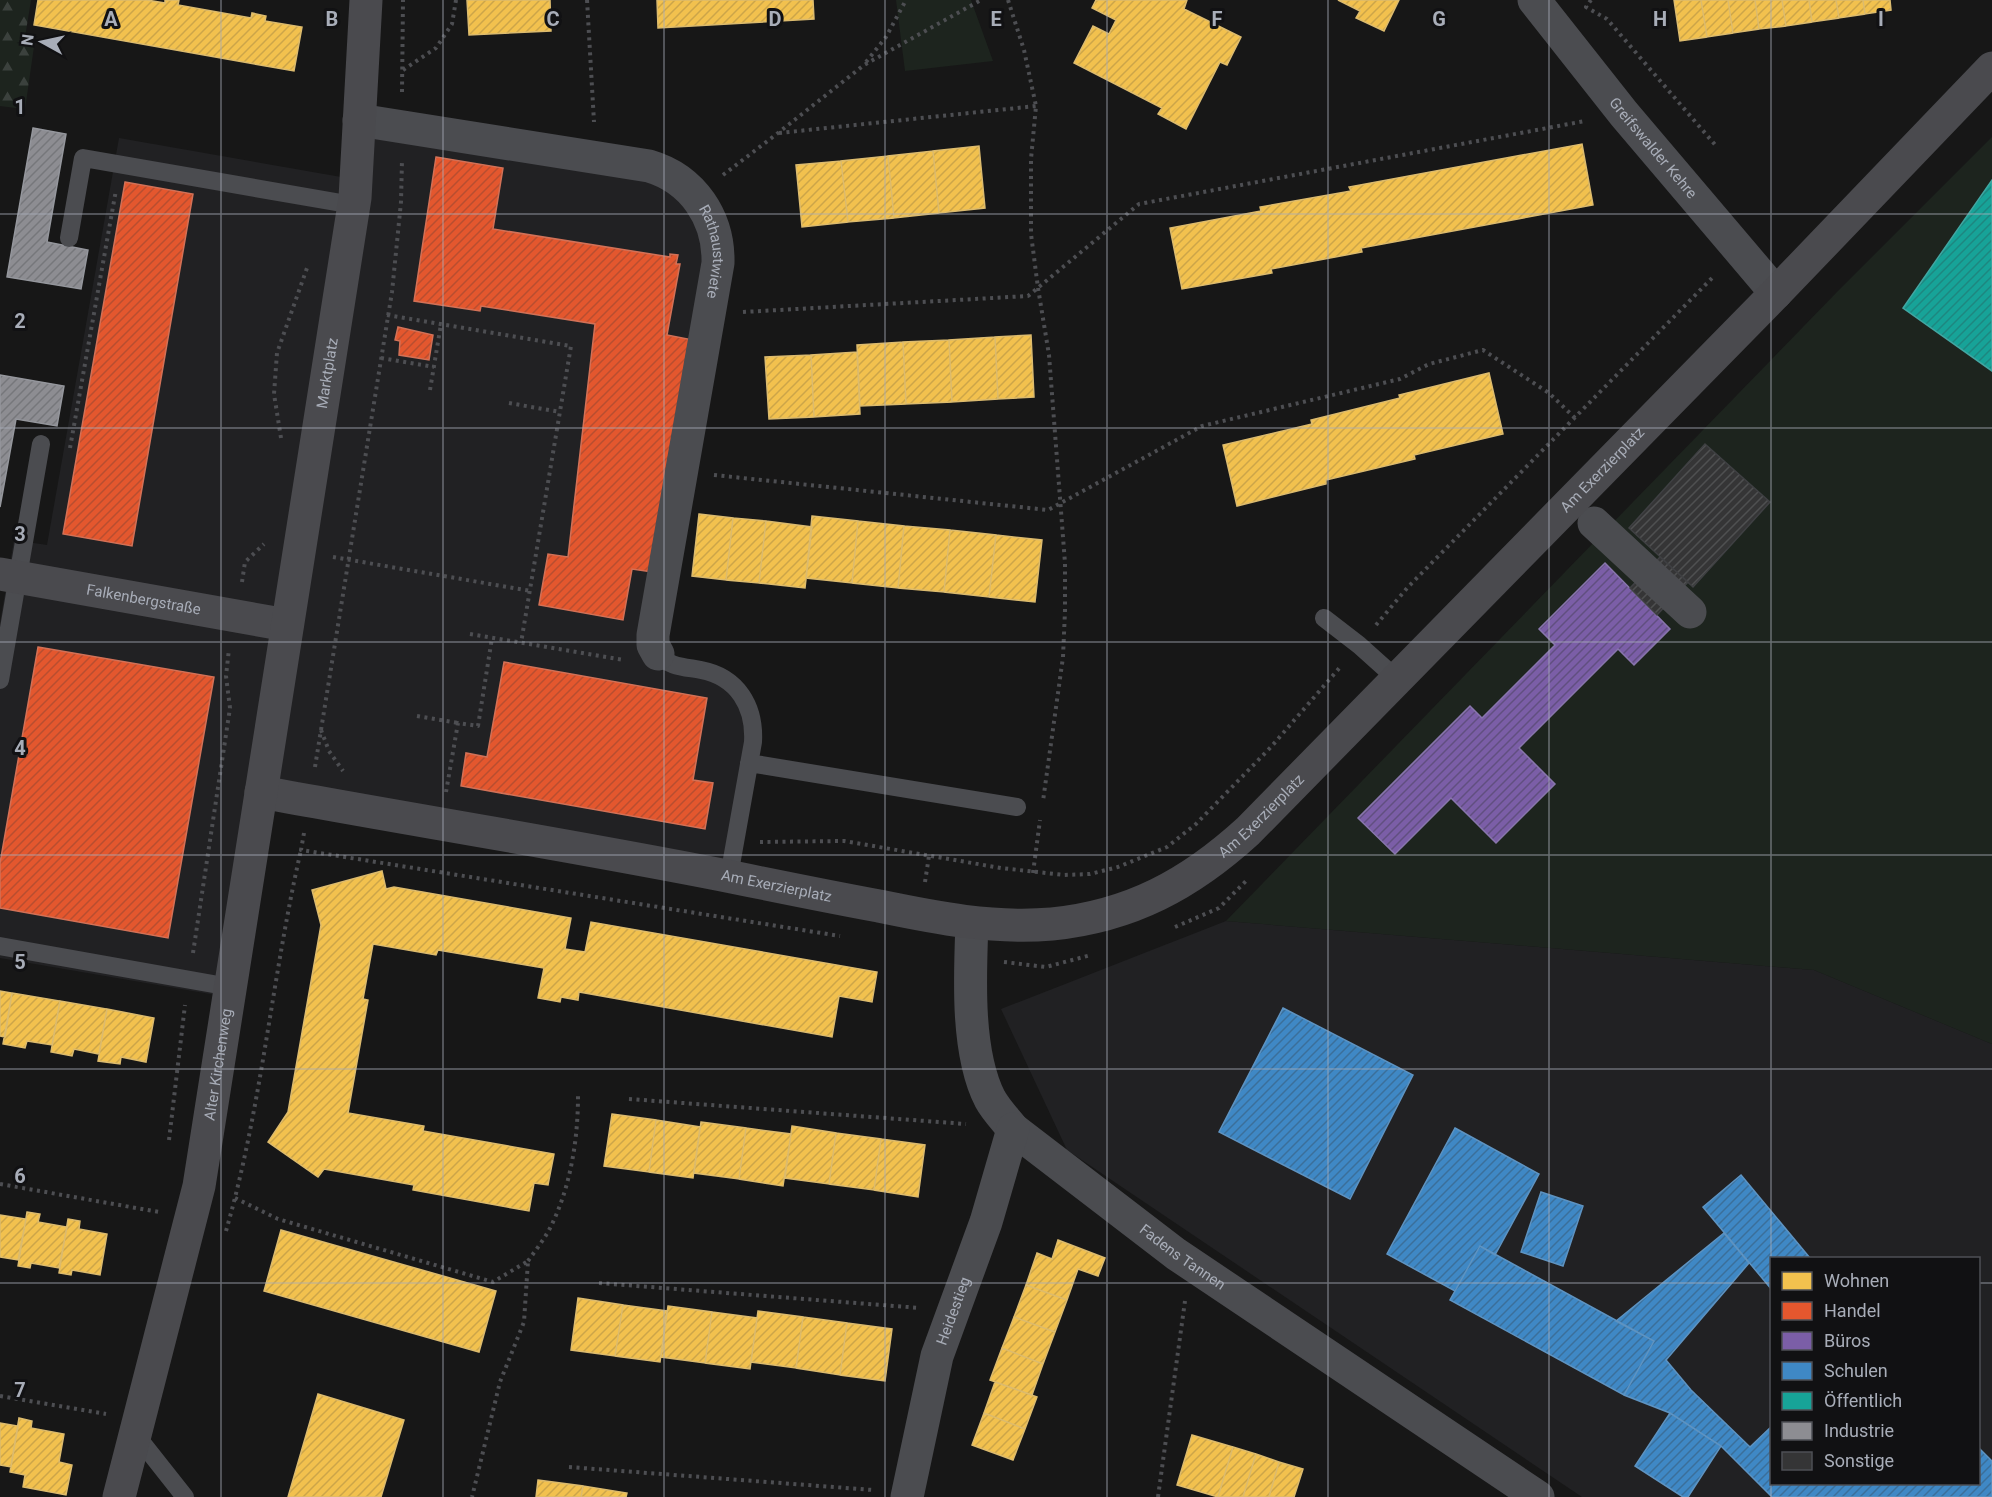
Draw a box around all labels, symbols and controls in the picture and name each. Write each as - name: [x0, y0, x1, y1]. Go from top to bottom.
- text: A: [104, 7, 118, 31]
- text: B: [326, 7, 338, 31]
- text: C: [546, 7, 560, 31]
- text: D: [769, 7, 782, 31]
- text: E: [990, 7, 1002, 31]
- text: F: [1212, 7, 1223, 31]
- text: G: [1432, 7, 1446, 31]
- text: H: [1653, 7, 1667, 31]
- text: I: [1878, 7, 1884, 31]
- north arrow: [12, 12, 72, 72]
- text: N: [17, 33, 38, 47]
- street label: Greifswalder Kehre: [1605, 94, 1701, 202]
- text: 1: [14, 95, 26, 119]
- street label: Rathaustwiete: [695, 202, 727, 300]
- text: 2: [14, 309, 26, 333]
- street label: Marktplatz: [313, 336, 342, 410]
- street label: Am Exerzierplatz: [1557, 423, 1648, 516]
- text: 3: [14, 522, 26, 546]
- street label: Falkenbergstraße: [85, 581, 202, 619]
- text: 4: [14, 736, 26, 760]
- street label: Am Exerzierplatz: [1215, 770, 1308, 862]
- street label: Am Exerzierplatz: [720, 866, 833, 906]
- text: 5: [14, 950, 26, 974]
- street label: Alter Kirchenweg: [200, 1007, 236, 1122]
- text: 6: [14, 1164, 26, 1188]
- street label: Fadens Tannen: [1136, 1220, 1229, 1294]
- legend: [1770, 1257, 1980, 1485]
- text: Wohnen: [1824, 1270, 1889, 1291]
- street label: Heidestieg: [933, 1274, 974, 1348]
- text: Handel: [1824, 1300, 1881, 1321]
- text: Büros: [1824, 1330, 1871, 1351]
- text: Schulen: [1824, 1360, 1888, 1381]
- text: 7: [14, 1378, 26, 1402]
- text: Öffentlich: [1824, 1390, 1902, 1411]
- text: Industrie: [1824, 1420, 1894, 1441]
- text: Sonstige: [1824, 1450, 1894, 1471]

